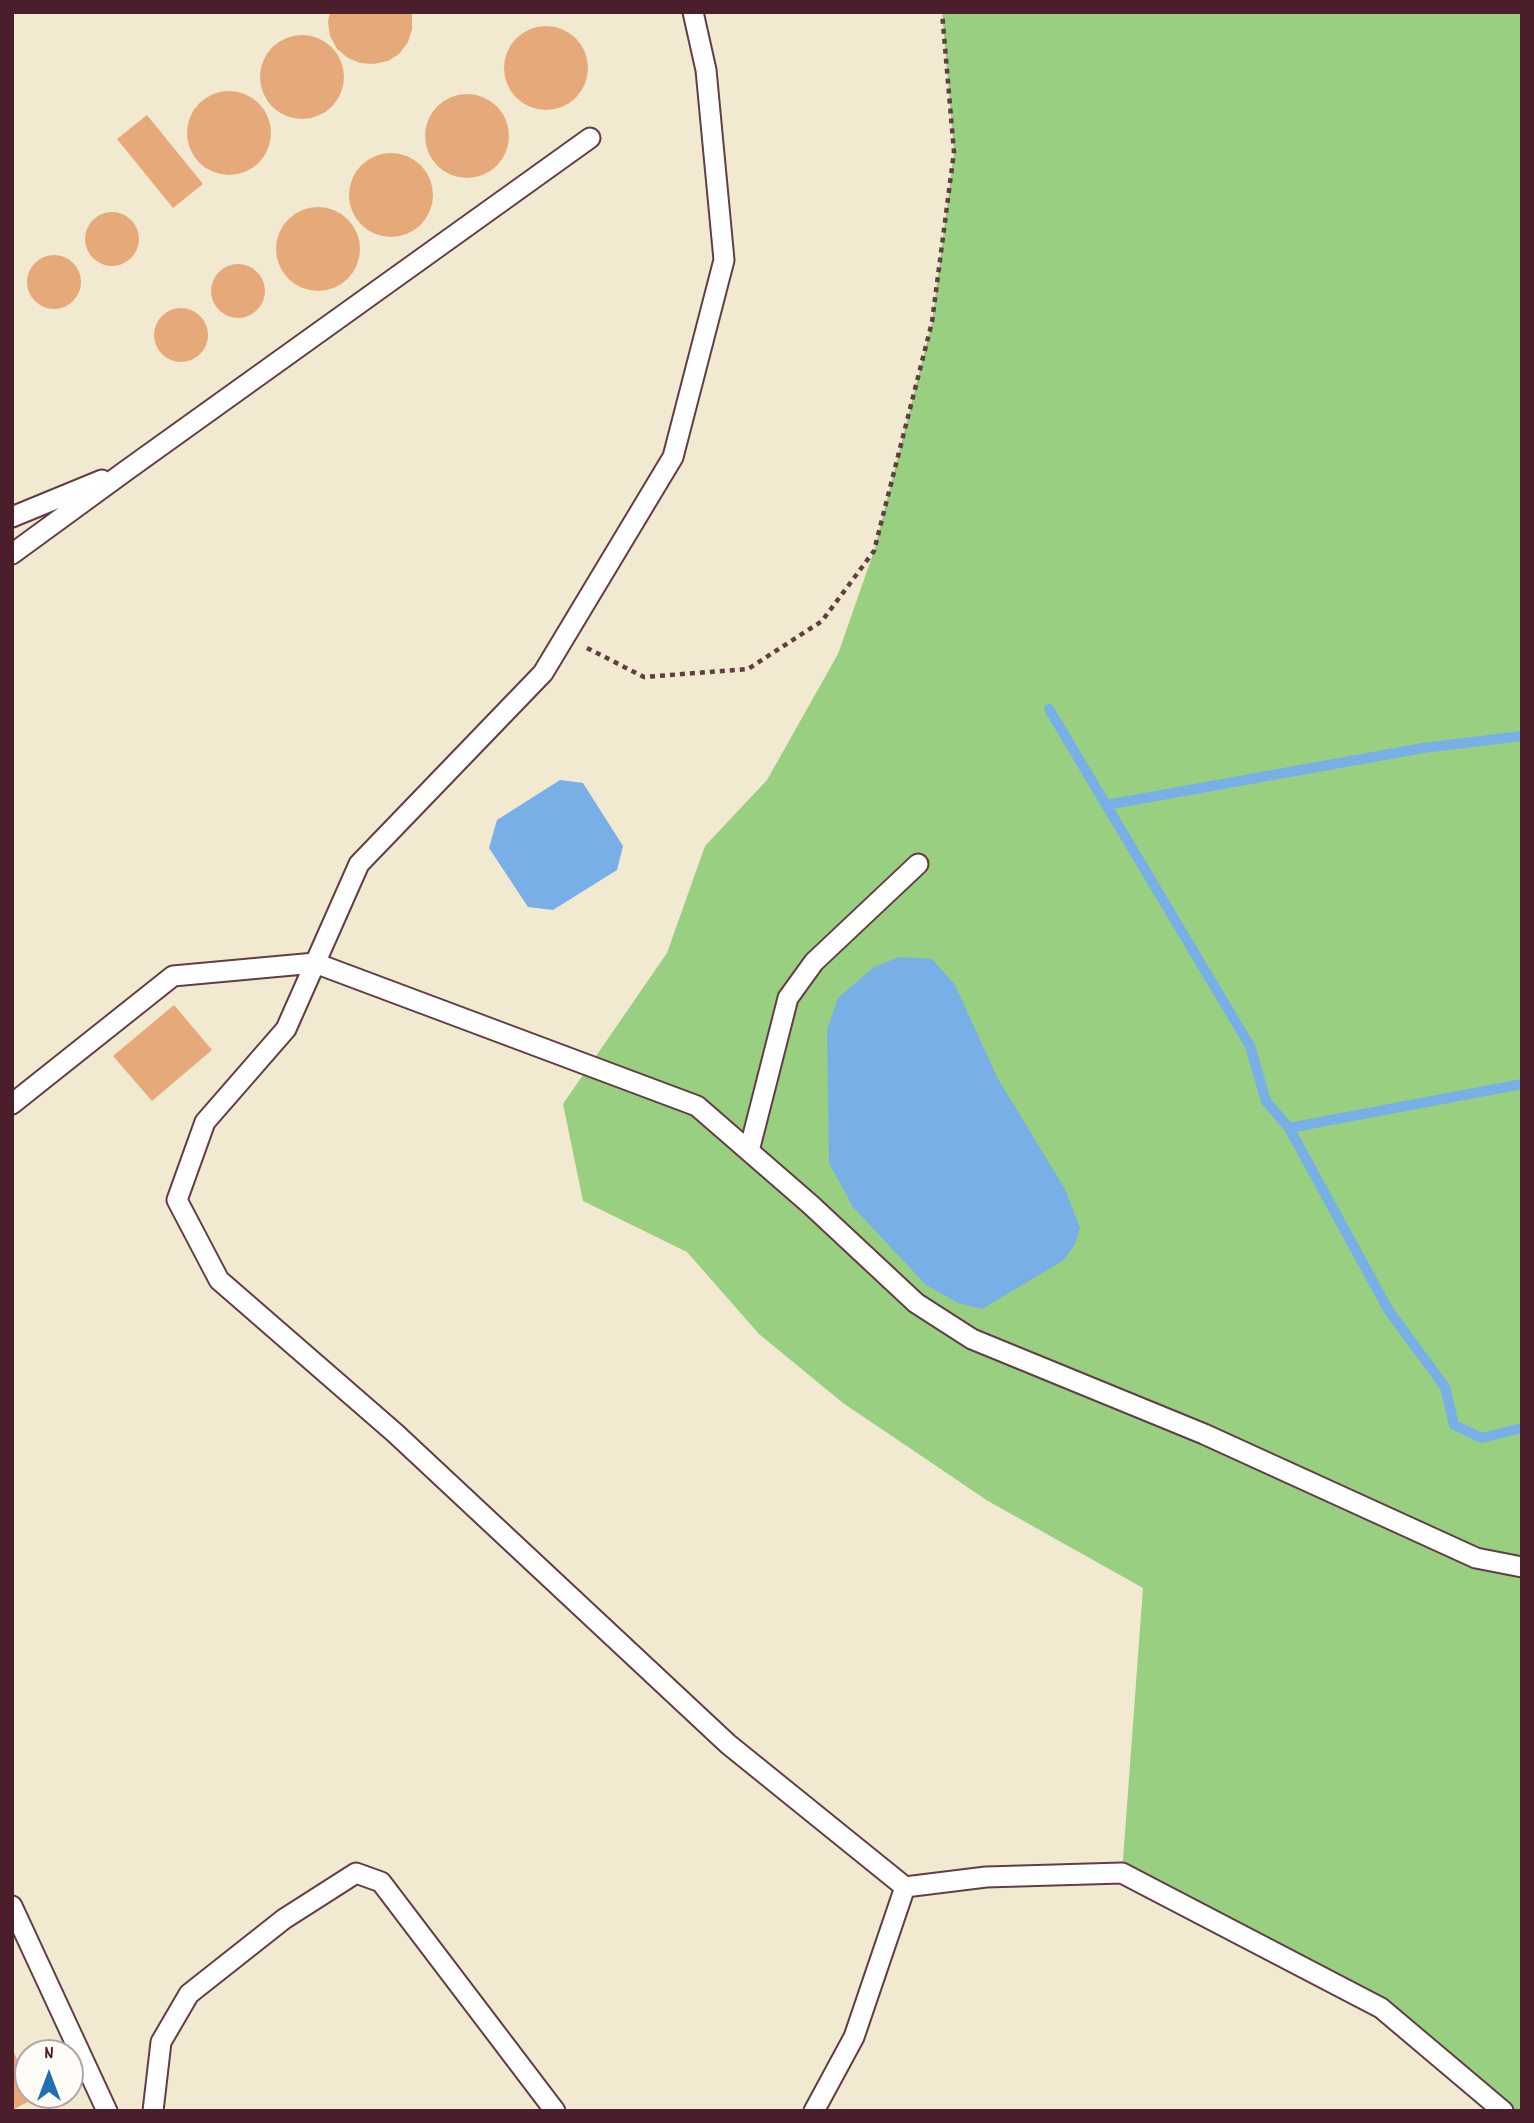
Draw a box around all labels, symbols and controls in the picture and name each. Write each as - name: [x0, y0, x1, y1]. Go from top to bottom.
- north arrow: [14, 2039, 84, 2109]
- text: N: [44, 2041, 54, 2068]

